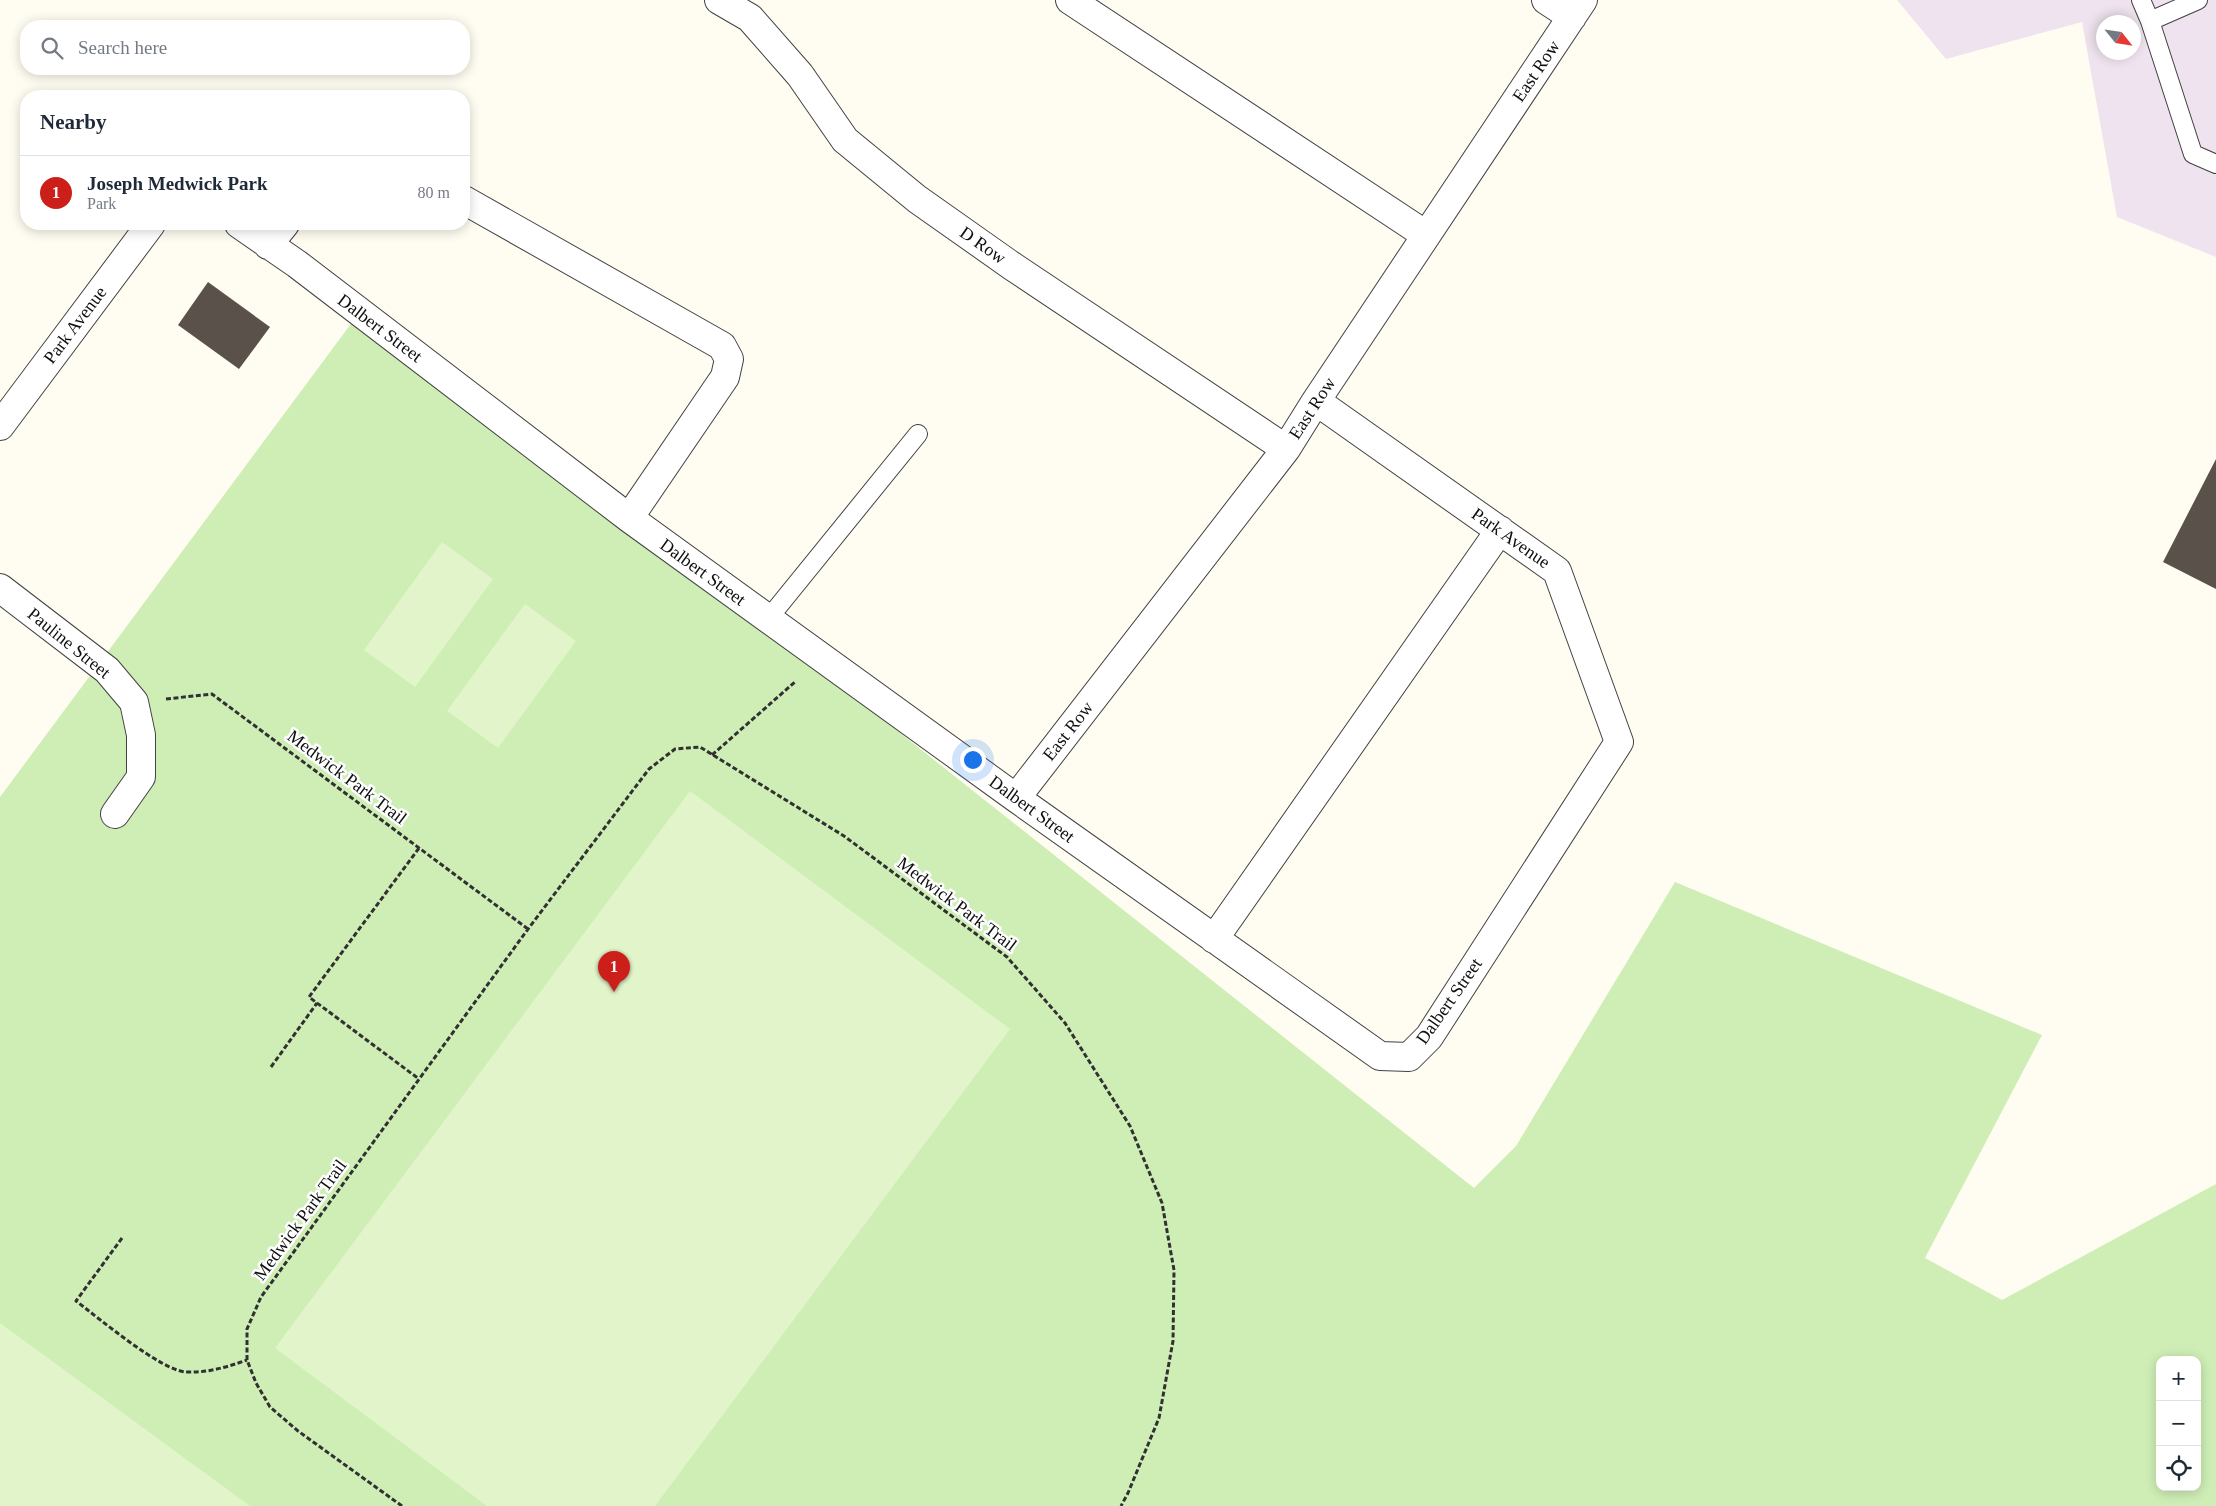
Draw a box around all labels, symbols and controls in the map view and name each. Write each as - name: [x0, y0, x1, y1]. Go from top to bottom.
- north arrow: [2096, 15, 2141, 60]
- search box: [20, 20, 470, 75]
- icon: search: [38, 34, 66, 62]
- text: Search here: [78, 37, 167, 58]
- street label: East Row: [1508, 37, 1564, 105]
- text: Nearby: [40, 110, 107, 134]
- text: Joseph Medwick Park: [87, 173, 268, 194]
- text: 1: [52, 184, 60, 201]
- text: 80 m: [418, 184, 450, 201]
- text: Park: [87, 195, 116, 212]
- street label: D Row: [956, 222, 1010, 268]
- street label: Park Avenue: [40, 283, 110, 367]
- street label: Dalbert Street: [334, 290, 426, 366]
- street label: East Row: [1285, 373, 1339, 443]
- street label: Park Avenue: [1468, 504, 1554, 572]
- street label: Dalbert Street: [656, 534, 750, 610]
- street label: Pauline Street: [24, 604, 114, 682]
- street label: East Row: [1039, 697, 1097, 765]
- street label: Medwick Park Trail: [283, 726, 411, 828]
- your location: [960, 747, 986, 773]
- street label: Dalbert Street: [985, 771, 1079, 847]
- street label: Medwick Park Trail: [893, 853, 1021, 955]
- pin: 1: [598, 951, 630, 992]
- street label: Dalbert Street: [1412, 954, 1486, 1048]
- street label: Medwick Park Trail: [250, 1156, 350, 1284]
- map controls: [2156, 1356, 2201, 1491]
- button: +: [2156, 1356, 2201, 1401]
- button: −: [2156, 1401, 2201, 1446]
- button: locate: [2156, 1446, 2201, 1491]

